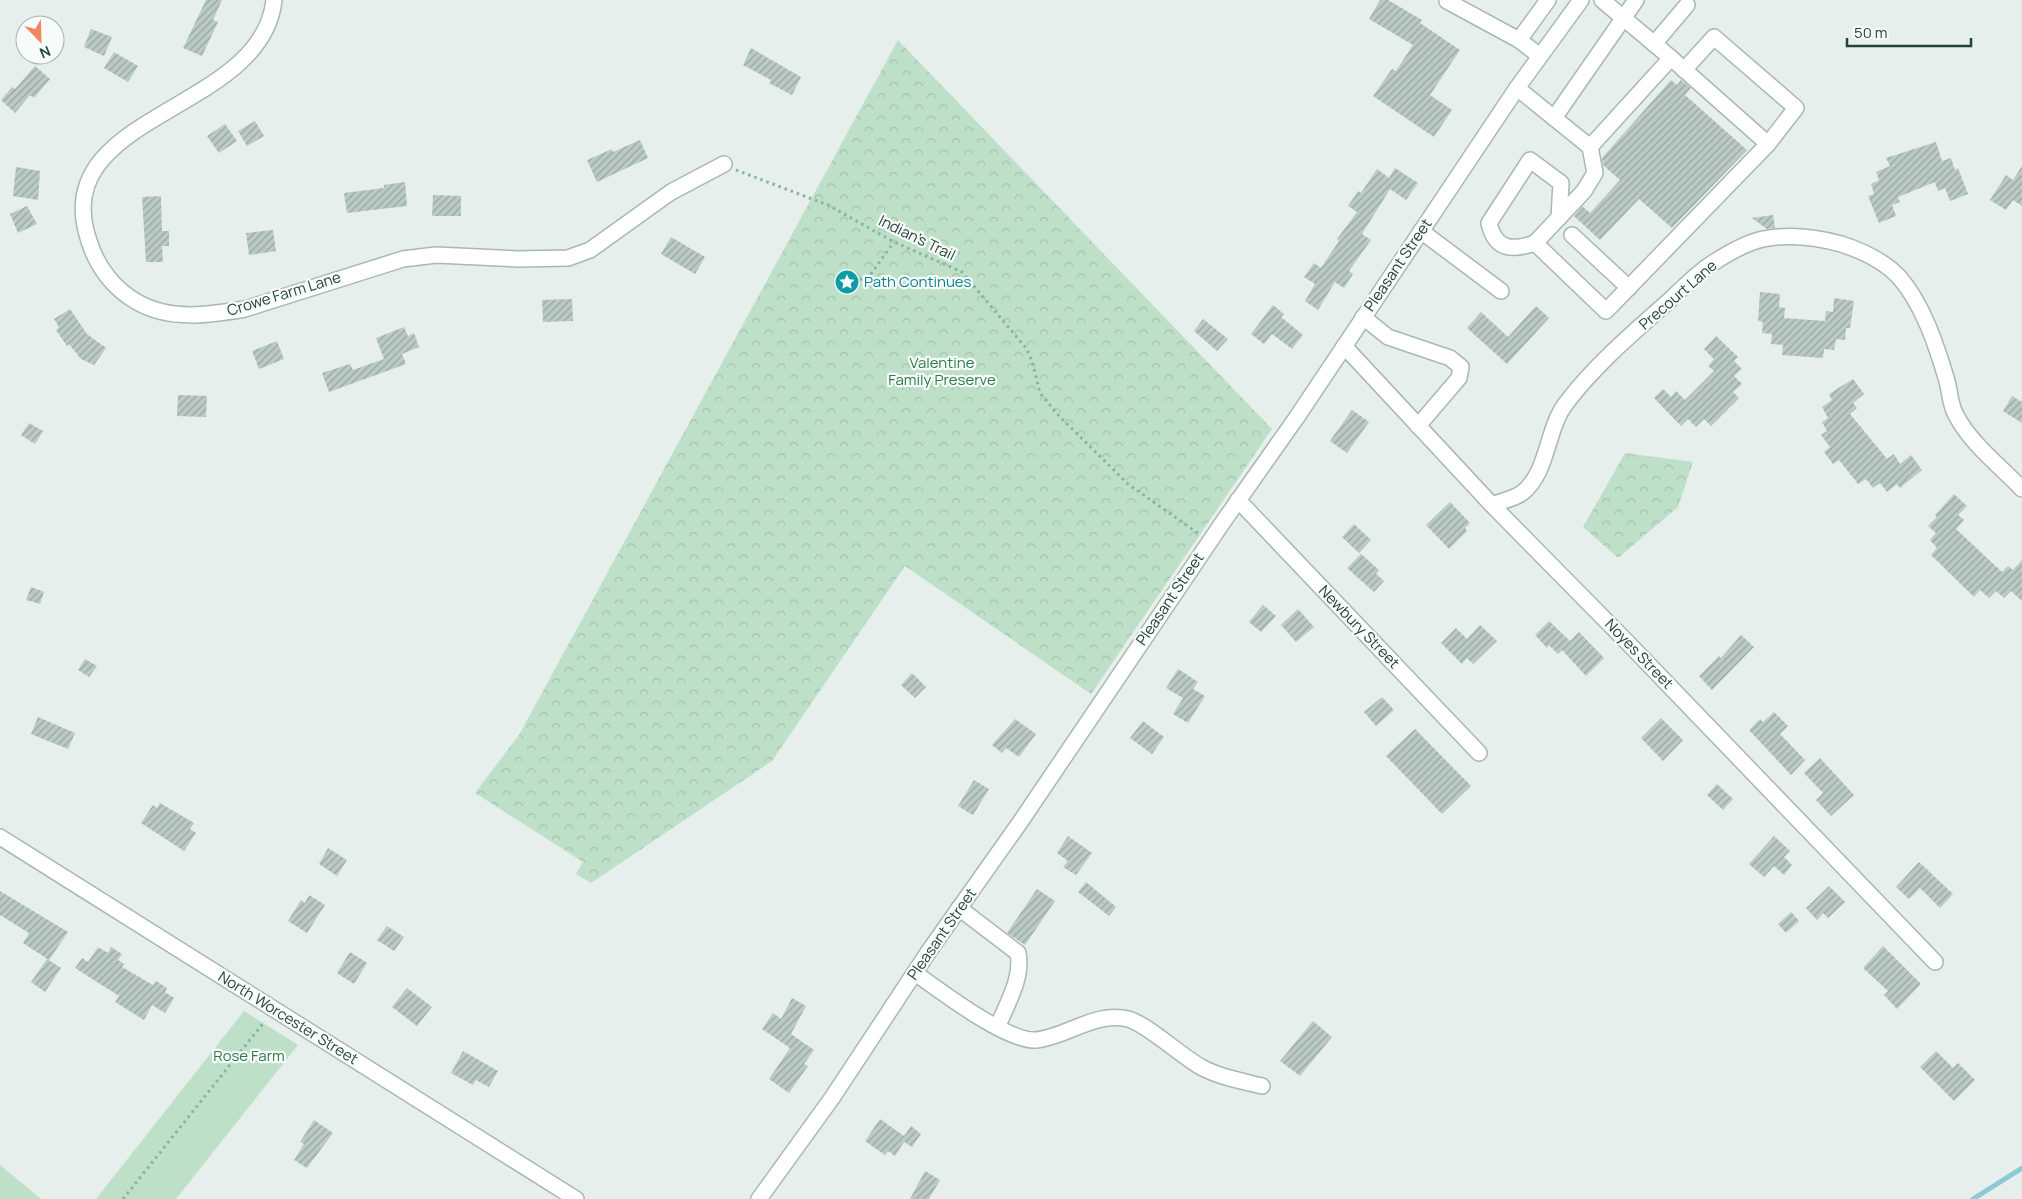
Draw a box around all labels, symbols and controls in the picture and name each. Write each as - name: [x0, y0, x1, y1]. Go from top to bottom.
- north arrow: [15, 15, 65, 65]
- scale bar: [1847, 15, 1971, 47]
- text: 50 m: [1854, 22, 1888, 43]
- text: N: [37, 42, 54, 63]
- street label: Indian's Trail: [875, 210, 959, 265]
- street label: Pleasant Street: [1359, 214, 1436, 315]
- street label: Precourt Lane: [1634, 255, 1721, 334]
- street label: Crowe Farm Lane: [224, 266, 344, 321]
- place icon: Path Continues: [834, 269, 860, 295]
- place label: Path Continues: [864, 271, 972, 292]
- park label: Valentine Family Preserve: [888, 352, 996, 390]
- street label: Pleasant Street: [1131, 548, 1208, 649]
- street label: Newbury Street: [1314, 580, 1405, 673]
- street label: Noyes Street: [1600, 614, 1678, 693]
- street label: Pleasant Street: [902, 884, 981, 984]
- street label: North Worcester Street: [214, 966, 362, 1069]
- park label: Rose Farm: [213, 1045, 285, 1066]

